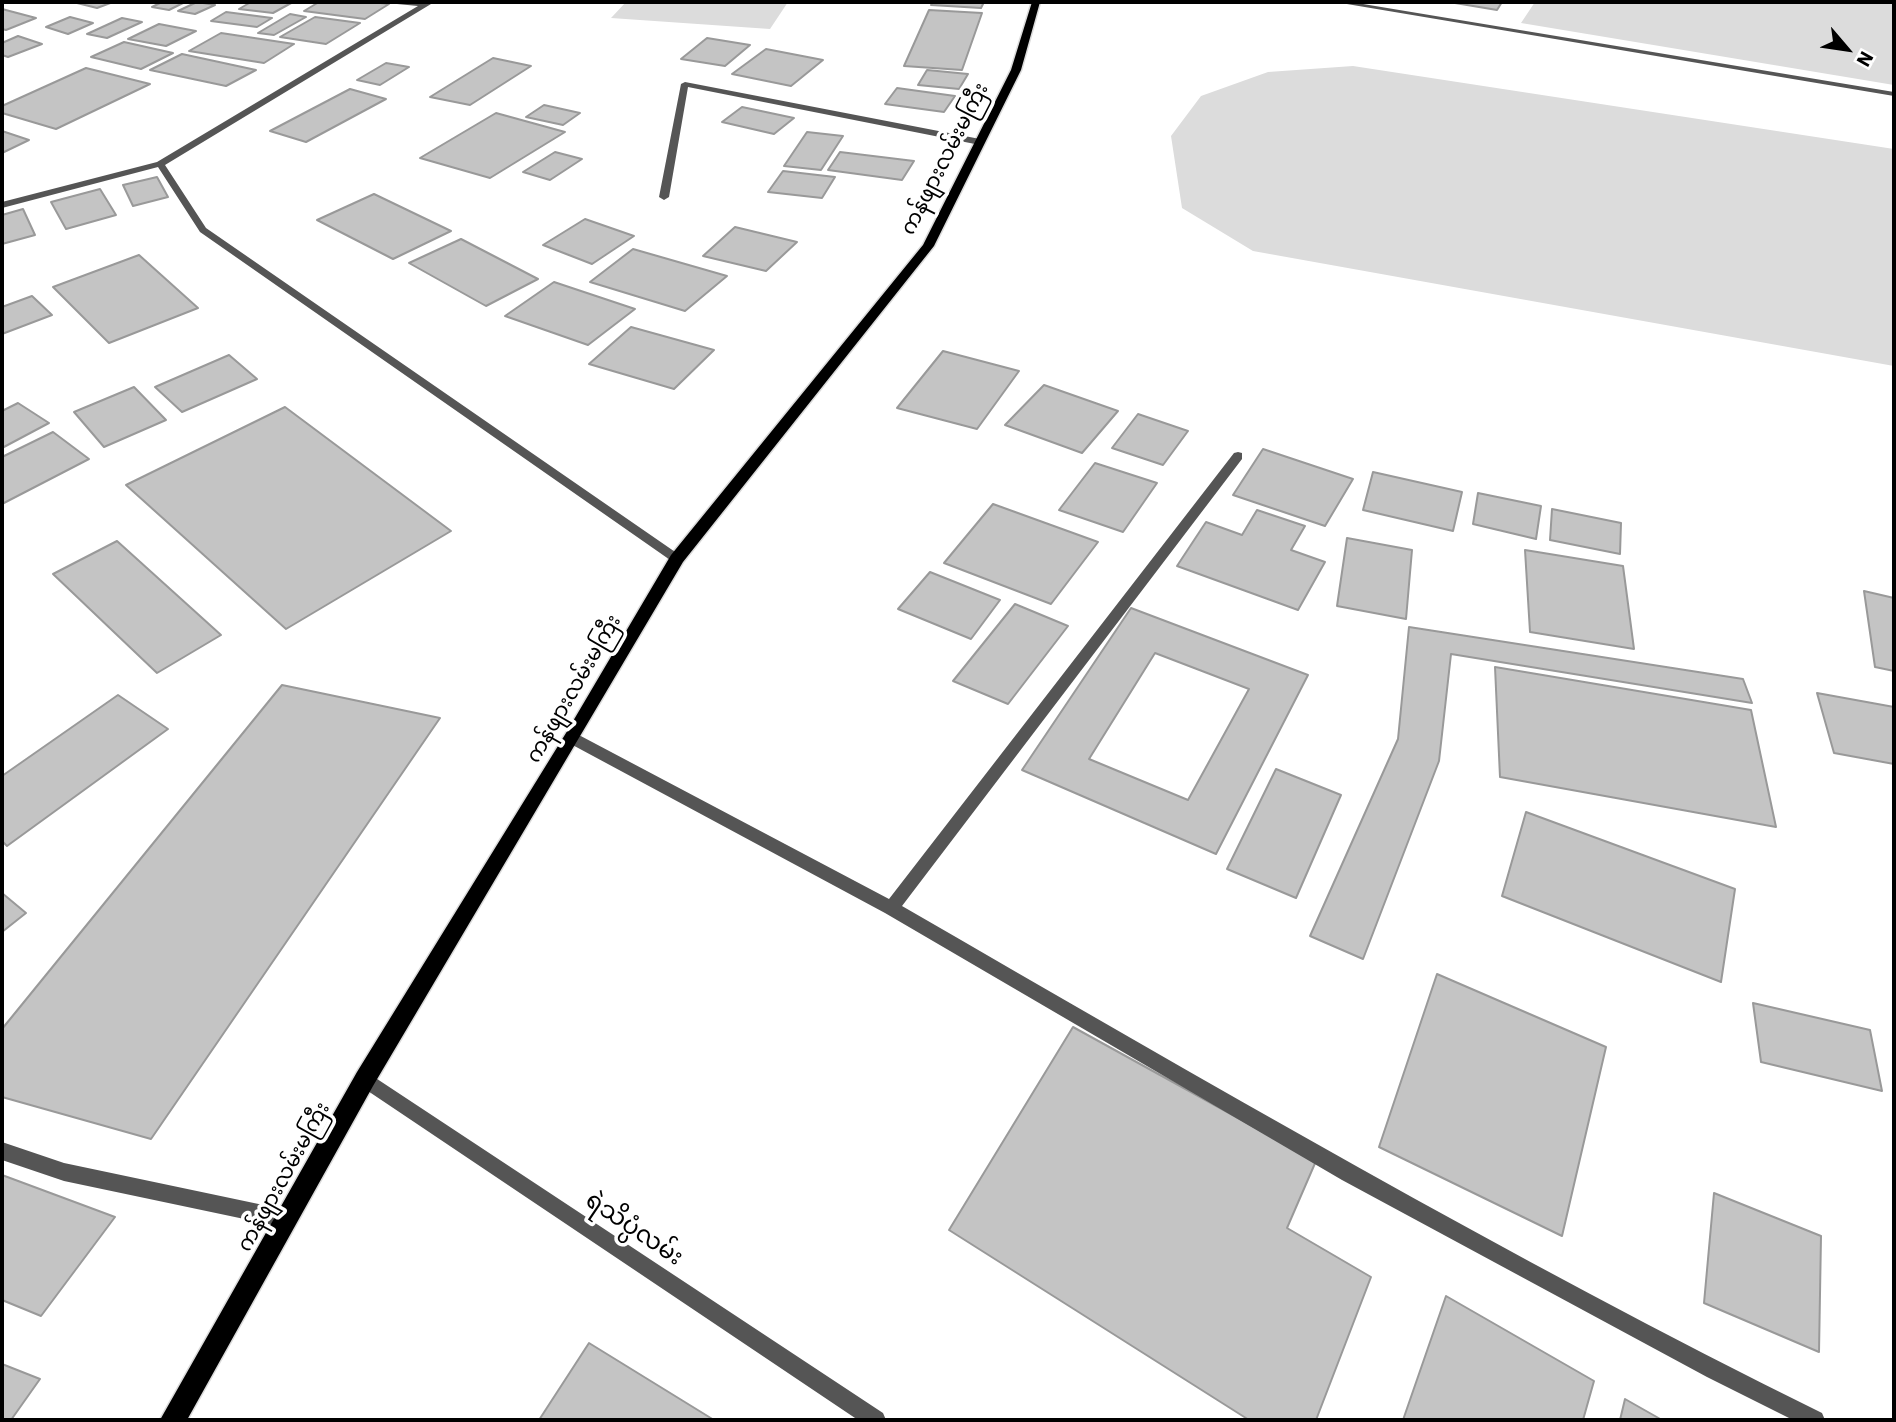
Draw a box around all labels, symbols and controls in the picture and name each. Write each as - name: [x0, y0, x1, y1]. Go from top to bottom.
- north arrow: [1812, 14, 1882, 84]
- text: N: [1852, 47, 1879, 71]
- street label: ကန်ဖျားလမ်းမကြီး: [896, 79, 994, 239]
- street label: ကန်ဖျားလမ်းမကြီး: [521, 610, 627, 768]
- street label: ကန်ဖျားလမ်းမကြီး: [233, 1098, 335, 1256]
- street label: ရဲသိပ္ပံလမ်း: [580, 1186, 688, 1272]

